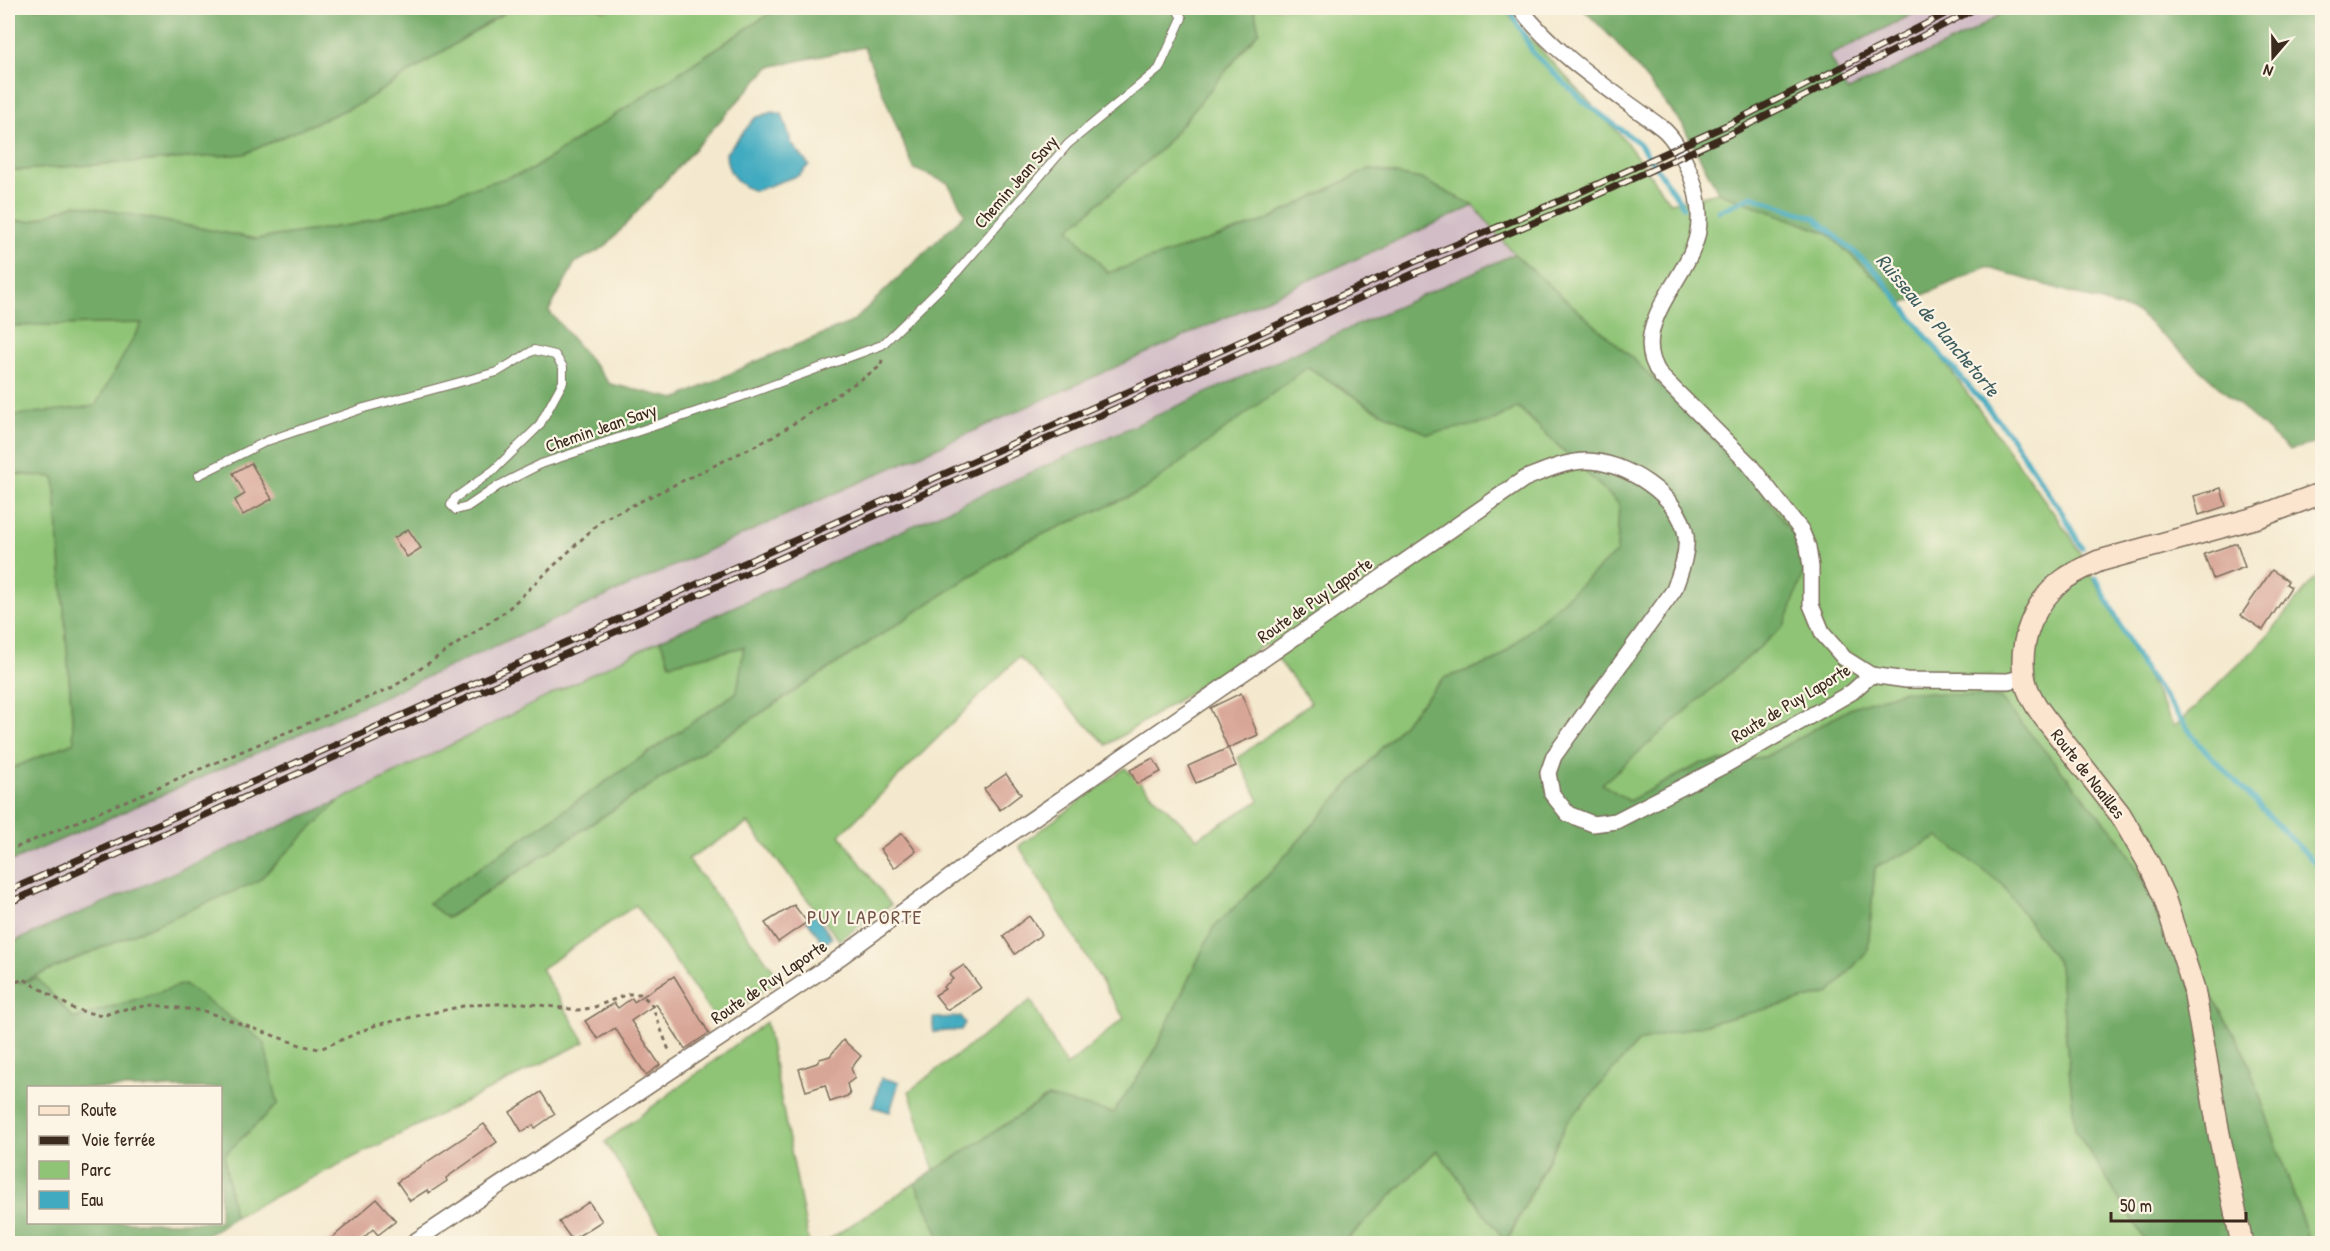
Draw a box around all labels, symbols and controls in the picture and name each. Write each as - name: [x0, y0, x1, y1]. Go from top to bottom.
- north arrow: [2243, 27, 2303, 87]
- text: N: [2260, 59, 2276, 83]
- street label: Chemin Jean Savy: [968, 129, 1063, 234]
- water label: Ruisseau de Planchetorte: [1870, 247, 2007, 403]
- street label: Chemin Jean Savy: [542, 397, 660, 458]
- street label: Route de Puy Laporte: [1252, 551, 1377, 649]
- street label: Route de Puy Laporte: [1726, 657, 1855, 748]
- street label: Route de Noailles: [2045, 723, 2132, 824]
- district label: PUY LAPORTE: [807, 903, 923, 930]
- street label: Route de Puy Laporte: [706, 933, 832, 1030]
- legend: [27, 1086, 222, 1224]
- text: Route: [81, 1097, 117, 1122]
- text: Voie ferrée: [81, 1127, 156, 1152]
- text: Parc: [81, 1157, 111, 1182]
- scale bar: [2111, 1185, 2246, 1223]
- text: Eau: [81, 1187, 103, 1212]
- text: 50 m: [2120, 1193, 2152, 1218]

